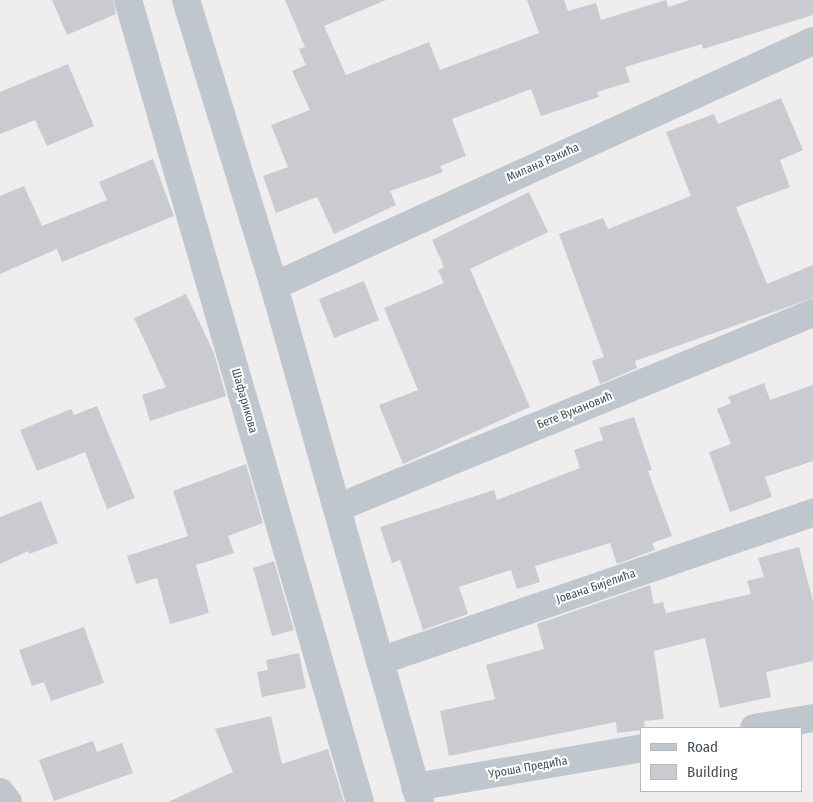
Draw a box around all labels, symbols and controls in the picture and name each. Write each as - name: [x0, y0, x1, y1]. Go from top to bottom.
- street label: Милана Ракића: [504, 141, 582, 185]
- street label: Шафарикова: [228, 367, 260, 435]
- street label: Бете Вукановић: [535, 389, 615, 433]
- street label: Јована Бијелића: [554, 567, 638, 607]
- legend: [640, 727, 803, 792]
- text: Road: [687, 738, 718, 756]
- street label: Уроша Предића: [487, 754, 569, 782]
- text: Building: [687, 763, 738, 781]

